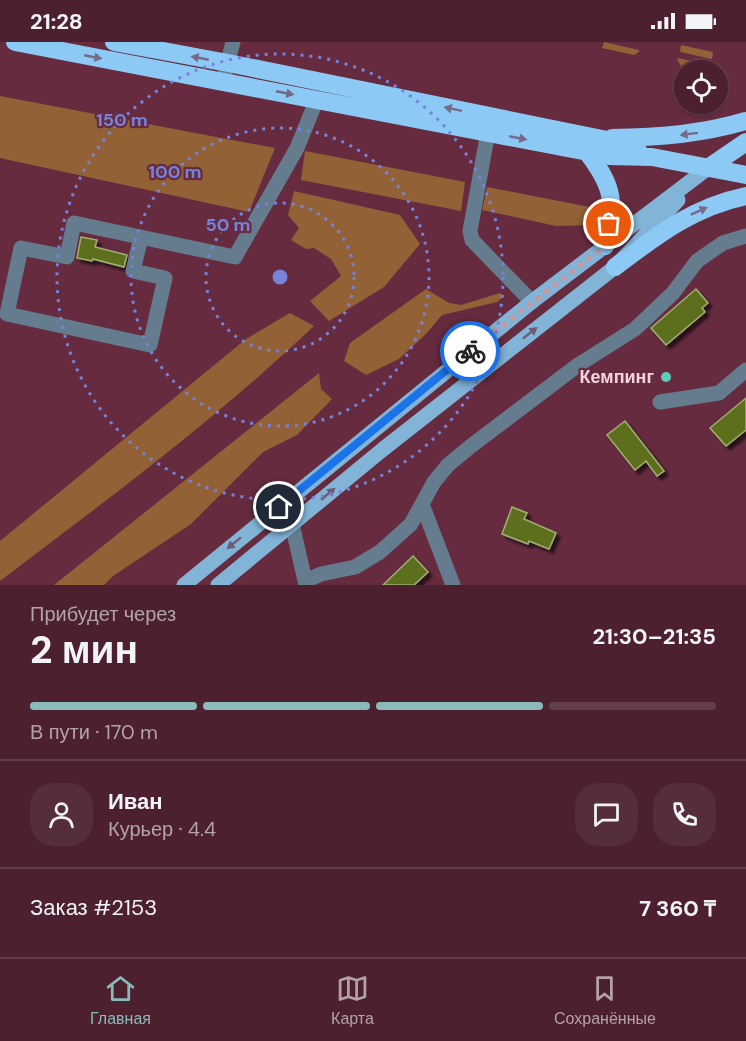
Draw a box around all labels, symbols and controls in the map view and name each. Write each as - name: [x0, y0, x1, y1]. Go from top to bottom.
- text: 21:28: [30, 7, 83, 36]
- one-way arrow: [84, 53, 103, 62]
- one-way arrow: [190, 53, 209, 62]
- map controls: [674, 60, 728, 114]
- button: locate: [674, 60, 728, 114]
- one-way arrow: [276, 89, 295, 98]
- one-way arrow: [443, 104, 462, 113]
- text: 150 m: [96, 108, 148, 132]
- one-way arrow: [680, 129, 699, 139]
- one-way arrow: [508, 134, 527, 143]
- text: 100 m: [148, 160, 202, 184]
- pin: [583, 198, 634, 249]
- one-way arrow: [690, 206, 708, 216]
- icon: bag: [592, 207, 625, 240]
- text: 50 m: [205, 213, 251, 237]
- centre of rings: [270, 267, 290, 287]
- courier: [440, 321, 500, 381]
- one-way arrow: [522, 327, 537, 339]
- icon: bike: [454, 335, 487, 368]
- place label: Кемпинг: [580, 365, 654, 389]
- marker: Кемпинг: [659, 370, 673, 384]
- pin: [253, 481, 304, 532]
- one-way arrow: [320, 488, 336, 501]
- icon: home: [262, 490, 295, 523]
- one-way arrow: [227, 537, 242, 549]
- text: Прибудет через: [30, 601, 176, 627]
- text: 21:30–21:35: [592, 622, 716, 651]
- text: 2 мин: [30, 624, 138, 675]
- text: В пути · 170 m: [30, 719, 158, 745]
- button: person: [30, 783, 93, 846]
- button: chat: [575, 783, 638, 846]
- button: phone: [653, 783, 716, 846]
- text: Иван: [108, 787, 163, 816]
- text: Курьер · 4.4: [108, 816, 216, 842]
- text: Заказ #2153: [30, 893, 157, 922]
- text: 7 360 ₸: [639, 894, 716, 923]
- tab: Главная: [90, 972, 151, 1029]
- tab: Карта: [331, 972, 374, 1029]
- tab: Сохранённые: [554, 972, 656, 1029]

